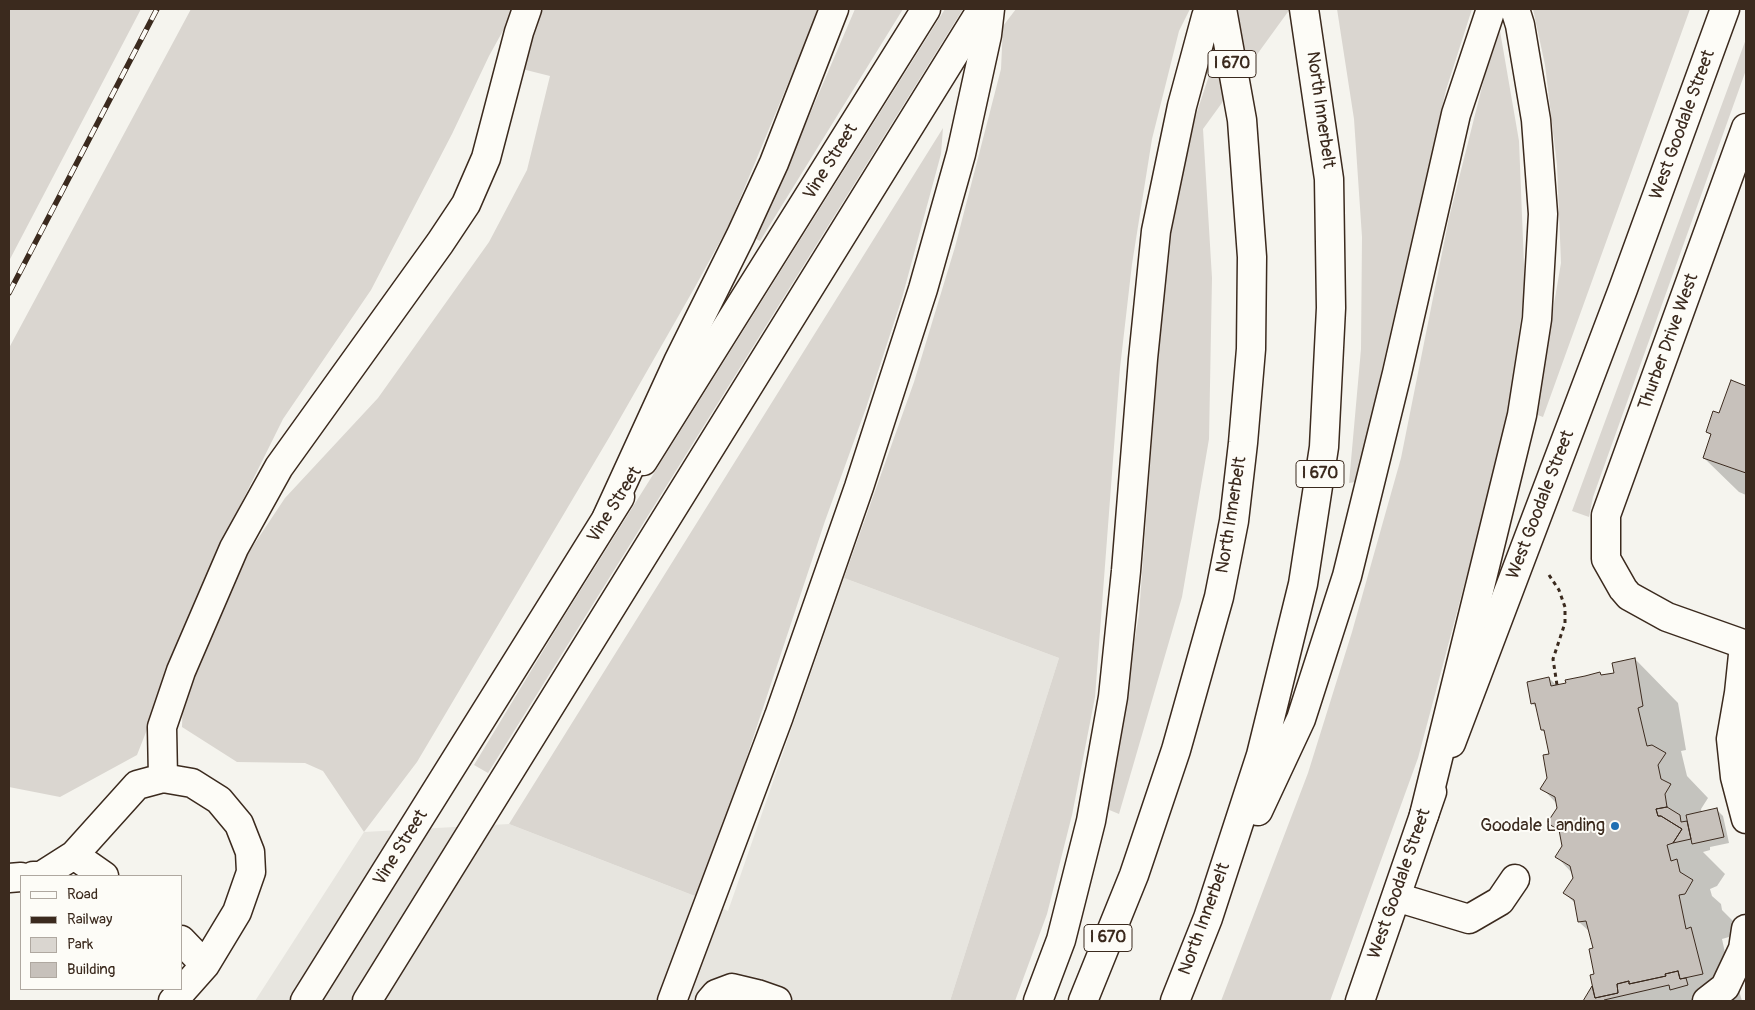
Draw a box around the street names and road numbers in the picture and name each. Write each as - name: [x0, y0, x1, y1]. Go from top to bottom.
- street label: West Goodale Street: [1646, 47, 1720, 203]
- street label: North Innerbelt: [1301, 50, 1339, 170]
- road number: I 670: [1208, 51, 1256, 78]
- street label: Vine Street: [799, 120, 863, 204]
- street label: Thurber Drive West: [1634, 271, 1704, 413]
- street label: West Goodale Street: [1503, 427, 1579, 583]
- street label: North Innerbelt: [1212, 455, 1252, 575]
- road number: I 670: [1296, 460, 1344, 488]
- street label: Vine Street: [583, 463, 647, 547]
- street label: Vine Street: [369, 806, 433, 890]
- street label: West Goodale Street: [1364, 806, 1436, 962]
- street label: North Innerbelt: [1175, 860, 1235, 978]
- road number: I 670: [1084, 924, 1132, 951]

